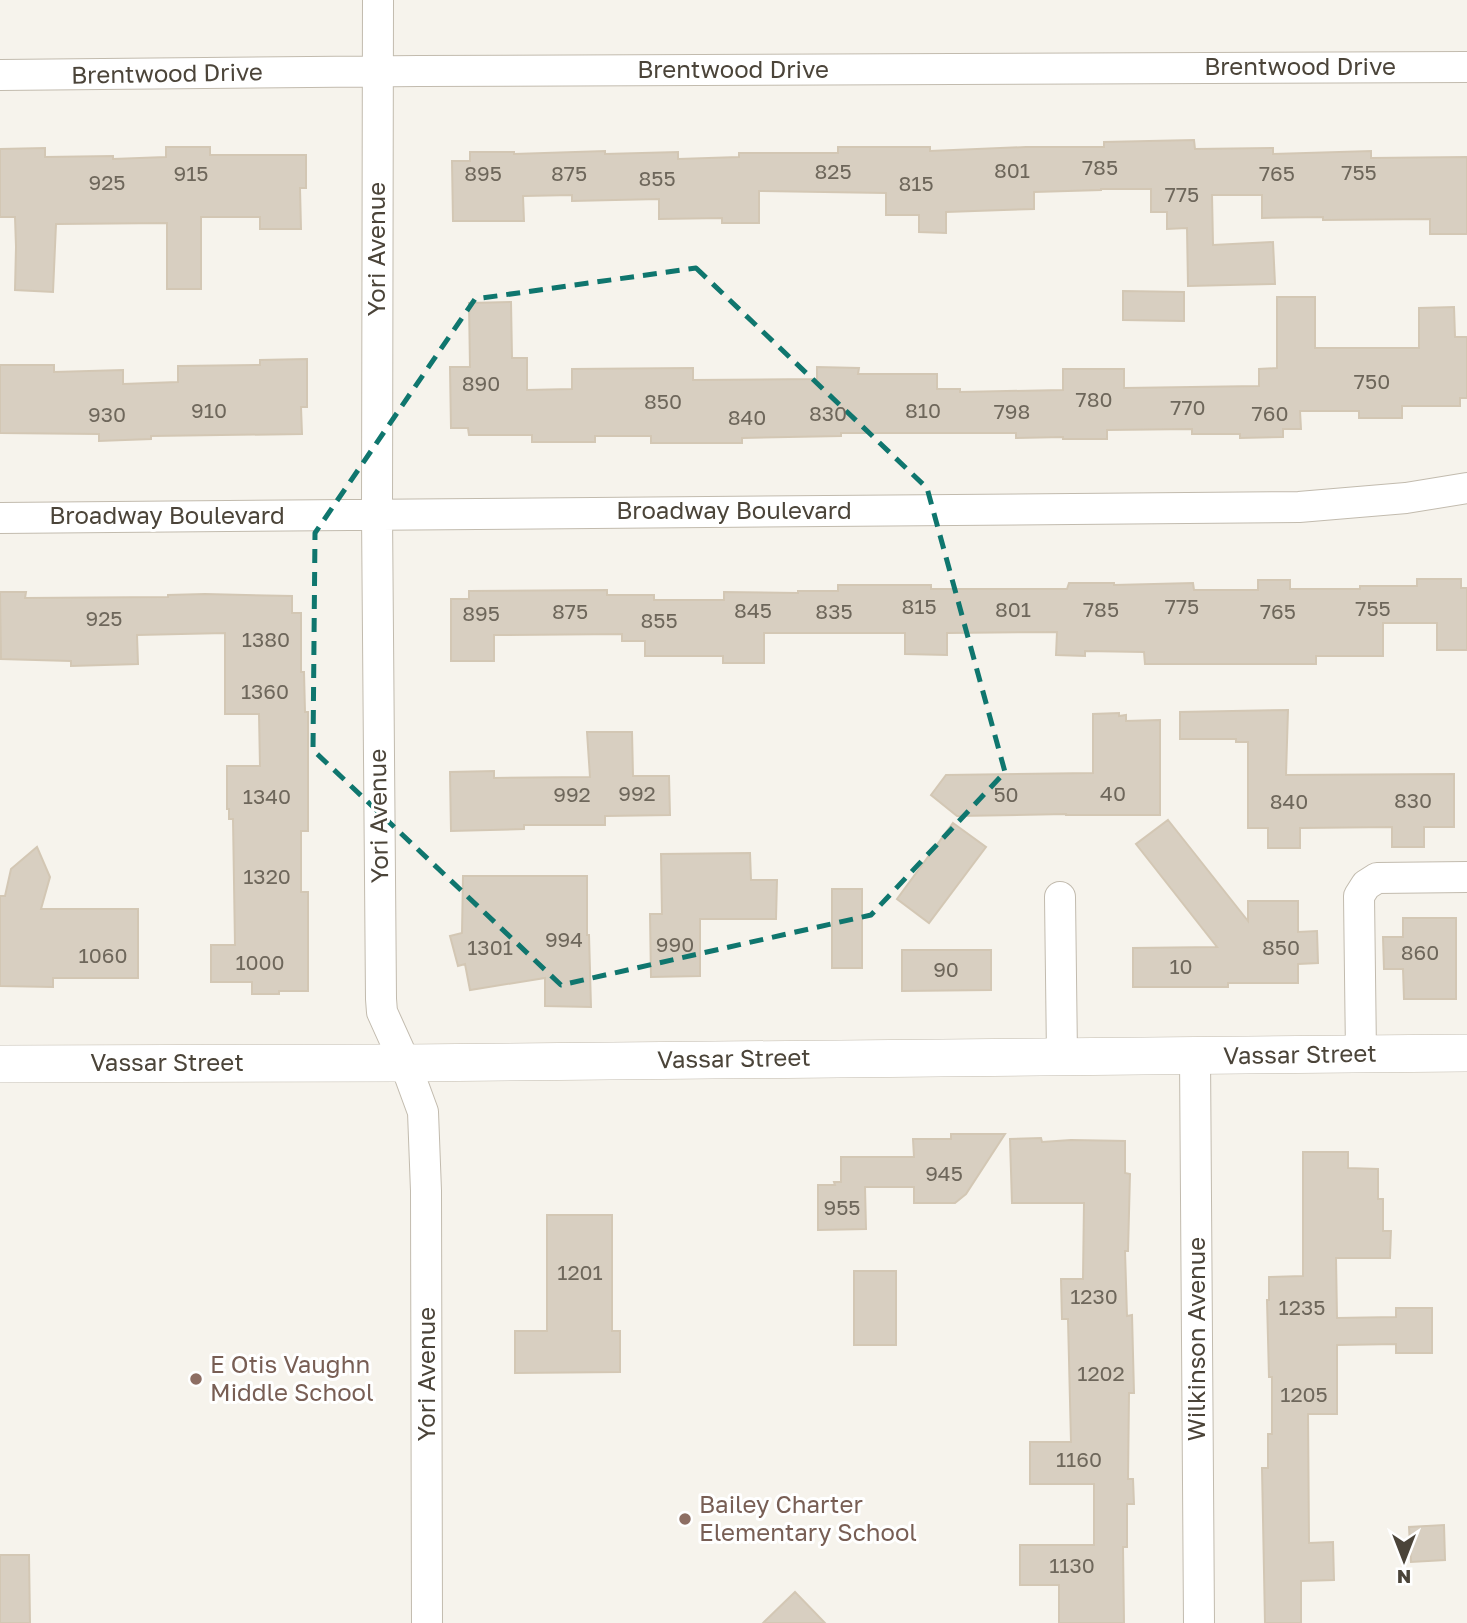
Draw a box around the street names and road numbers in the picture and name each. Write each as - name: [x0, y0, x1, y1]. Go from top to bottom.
- street label: Brentwood Drive: [1204, 51, 1396, 80]
- street label: Brentwood Drive: [637, 54, 829, 83]
- street label: Brentwood Drive: [71, 56, 263, 89]
- street label: Yori Avenue: [361, 182, 390, 316]
- street label: Broadway Boulevard: [616, 495, 852, 524]
- street label: Broadway Boulevard: [49, 500, 285, 529]
- street label: Yori Avenue: [362, 749, 393, 883]
- street label: Vassar Street: [1223, 1038, 1377, 1069]
- street label: Vassar Street: [657, 1042, 811, 1073]
- street label: Vassar Street: [90, 1047, 244, 1076]
- street label: Wilkinson Avenue: [1181, 1237, 1210, 1441]
- street label: Yori Avenue: [411, 1307, 440, 1441]

